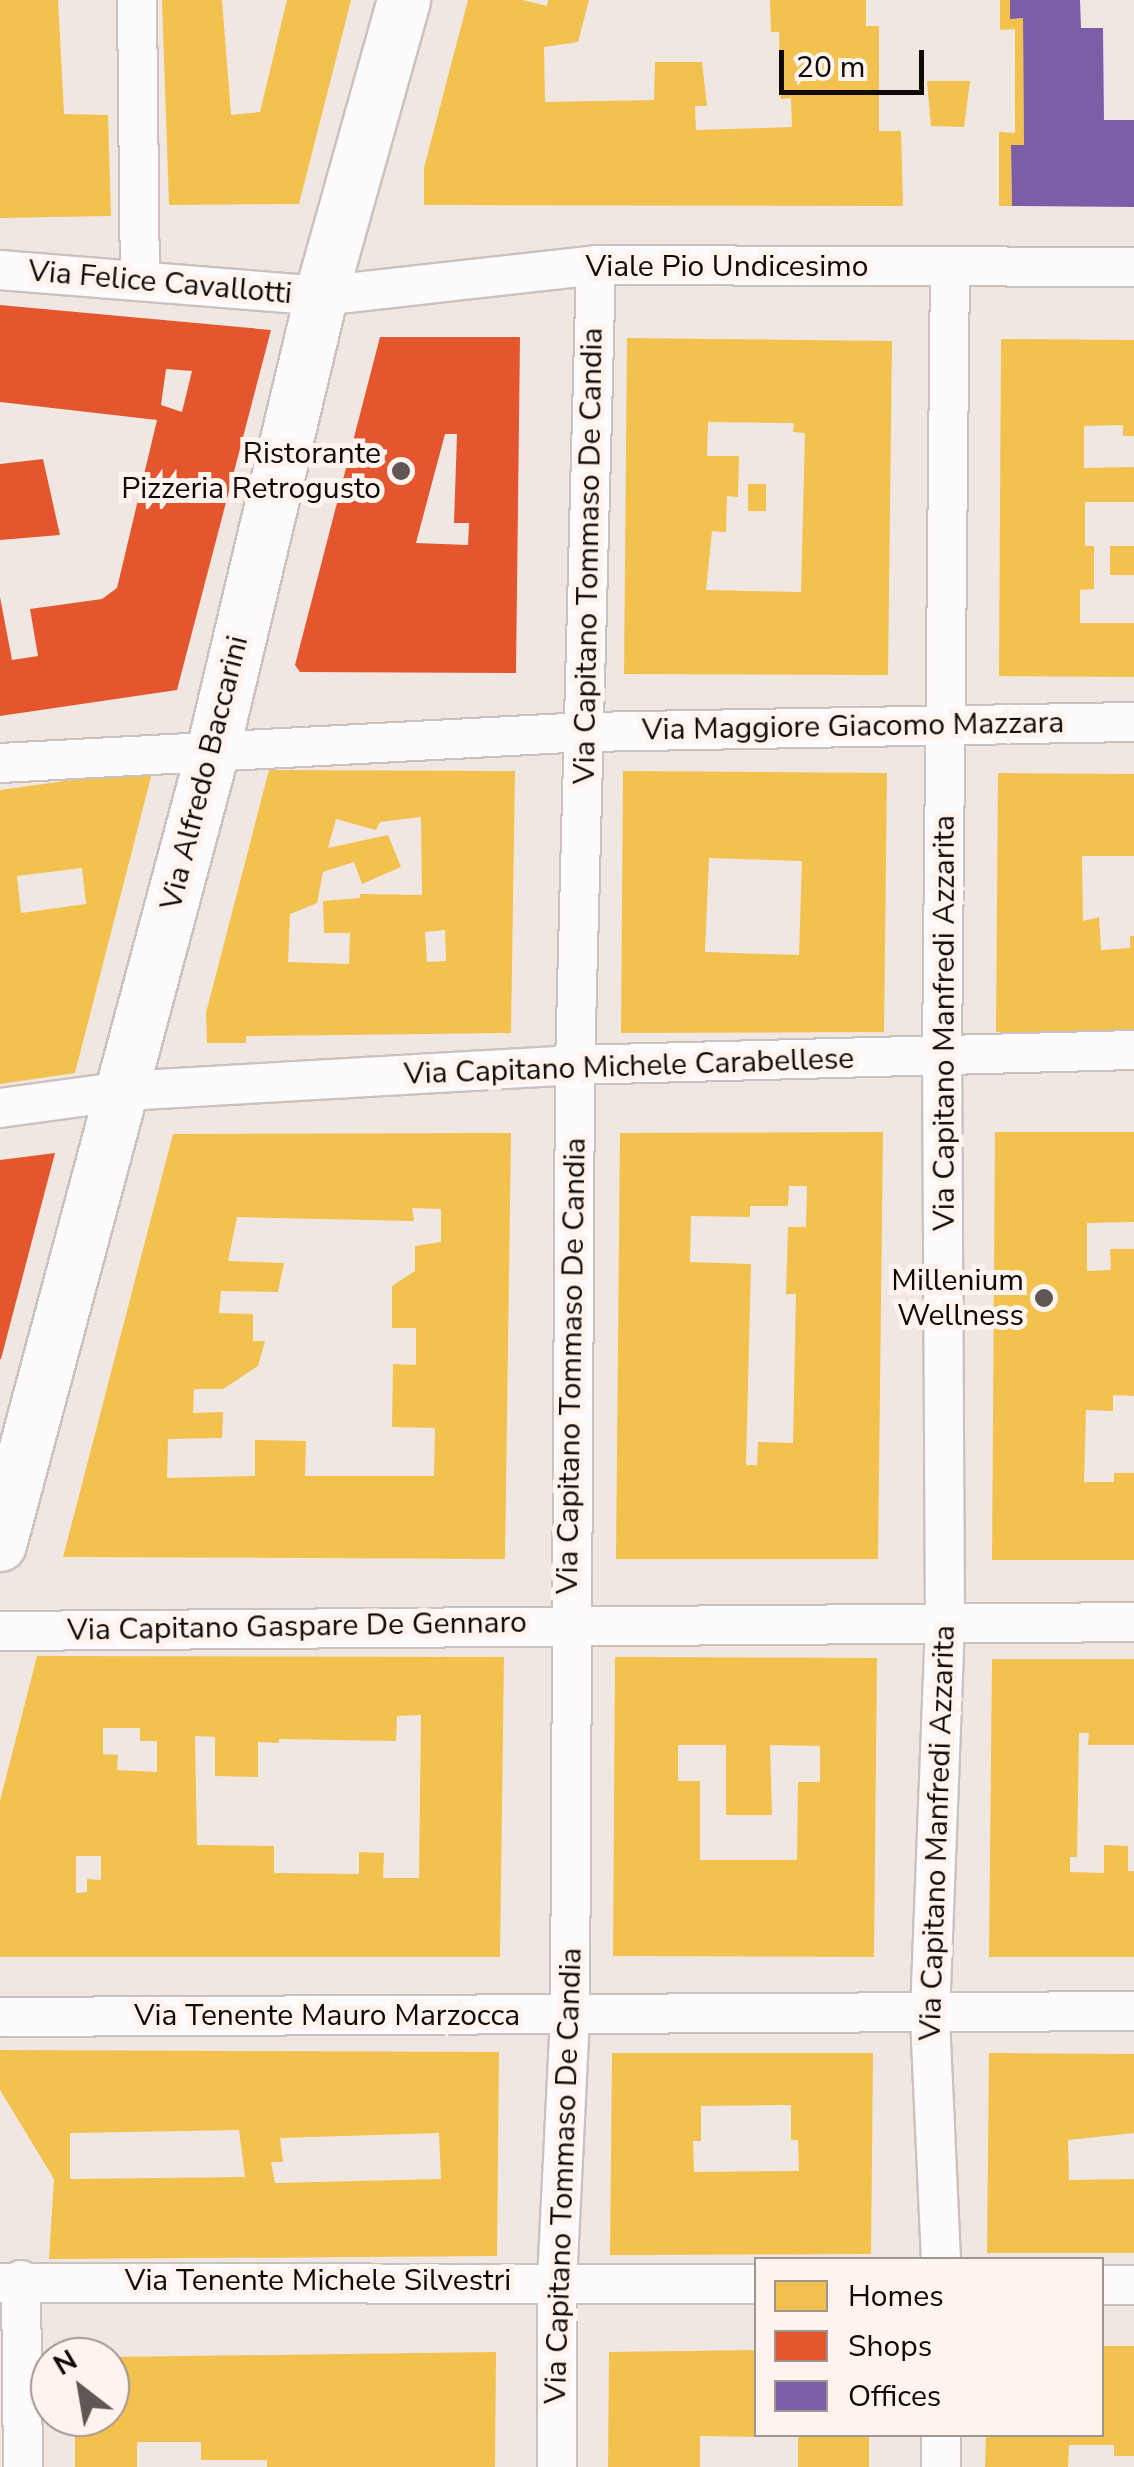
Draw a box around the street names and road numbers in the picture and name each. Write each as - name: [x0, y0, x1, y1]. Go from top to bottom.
- street label: Viale Pio Undicesimo: [586, 249, 868, 285]
- street label: Via Felice Cavallotti: [27, 254, 293, 312]
- street label: Via Capitano Tommaso De Candia: [567, 327, 611, 785]
- street label: Via Alfredo Baccarini: [154, 632, 256, 914]
- street label: Via Maggiore Giacomo Mazzara: [642, 705, 1064, 749]
- street label: Via Capitano Manfredi Azzarita: [927, 815, 963, 1231]
- street label: Via Capitano Michele Carabellese: [403, 1041, 855, 1093]
- street label: Via Capitano Tommaso De Candia: [550, 1137, 594, 1595]
- street label: Via Capitano Gaspare De Gennaro: [67, 1605, 527, 1649]
- street label: Via Capitano Manfredi Azzarita: [913, 1625, 963, 2041]
- street label: Via Capitano Tommaso De Candia: [538, 1947, 590, 2405]
- street label: Via Tenente Mauro Marzocca: [134, 1998, 520, 2034]
- street label: Via Tenente Michele Silvestri: [125, 2263, 511, 2299]

